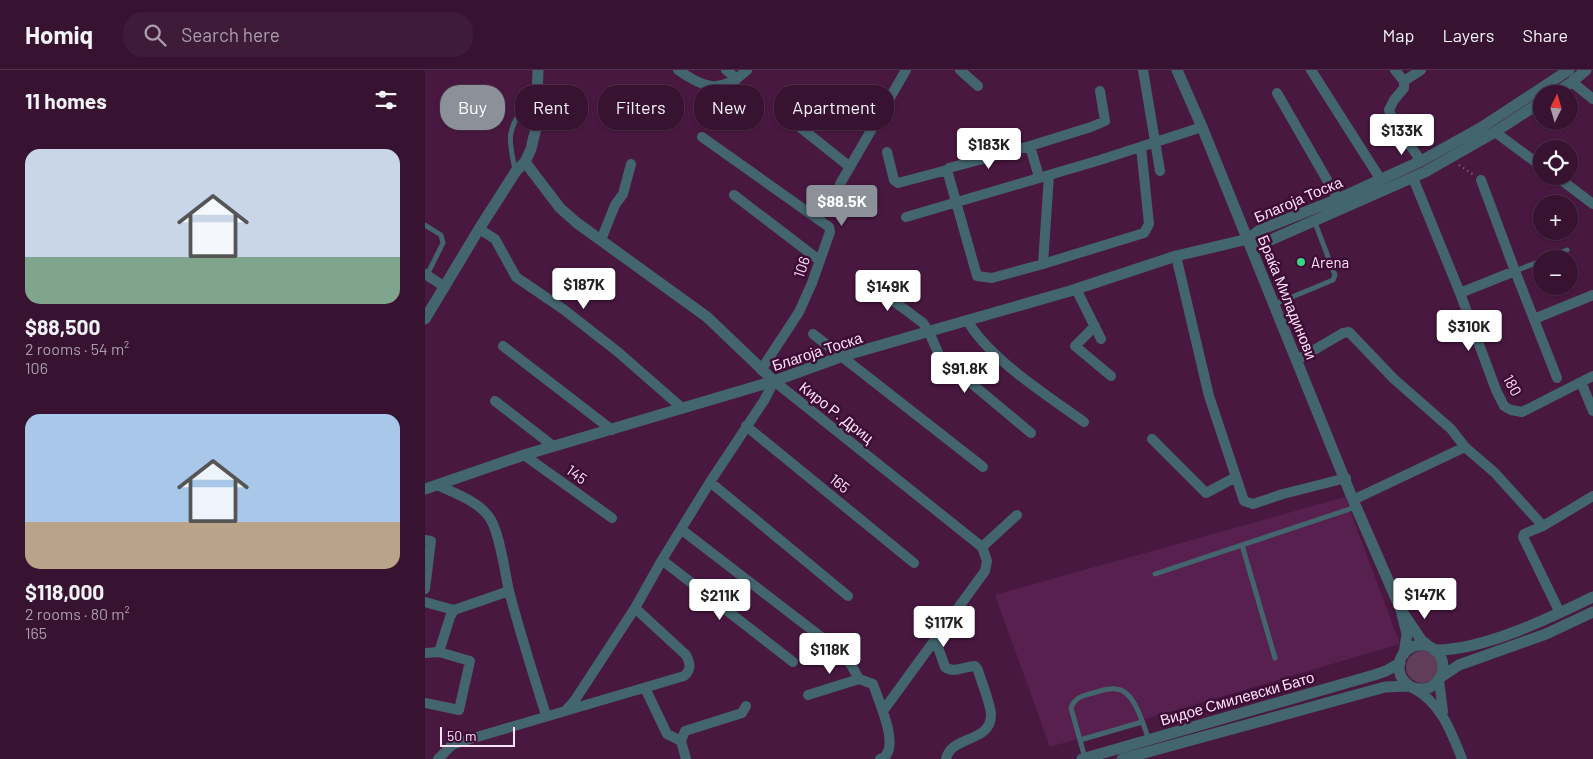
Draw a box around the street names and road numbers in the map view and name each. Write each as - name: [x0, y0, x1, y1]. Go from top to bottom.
- street label: Благоја Тоска: [1251, 172, 1345, 226]
- street label: Браќа Миладинови: [1255, 232, 1321, 362]
- street label: 106: [789, 254, 813, 280]
- street label: Благоја Тоска: [770, 328, 865, 374]
- street label: 180: [1500, 371, 1526, 399]
- street label: Киро Р. Дриц: [796, 377, 878, 447]
- street label: 145: [563, 460, 591, 488]
- street label: 165: [826, 469, 854, 497]
- street label: Видое Смилевски Бато: [1158, 667, 1316, 729]

